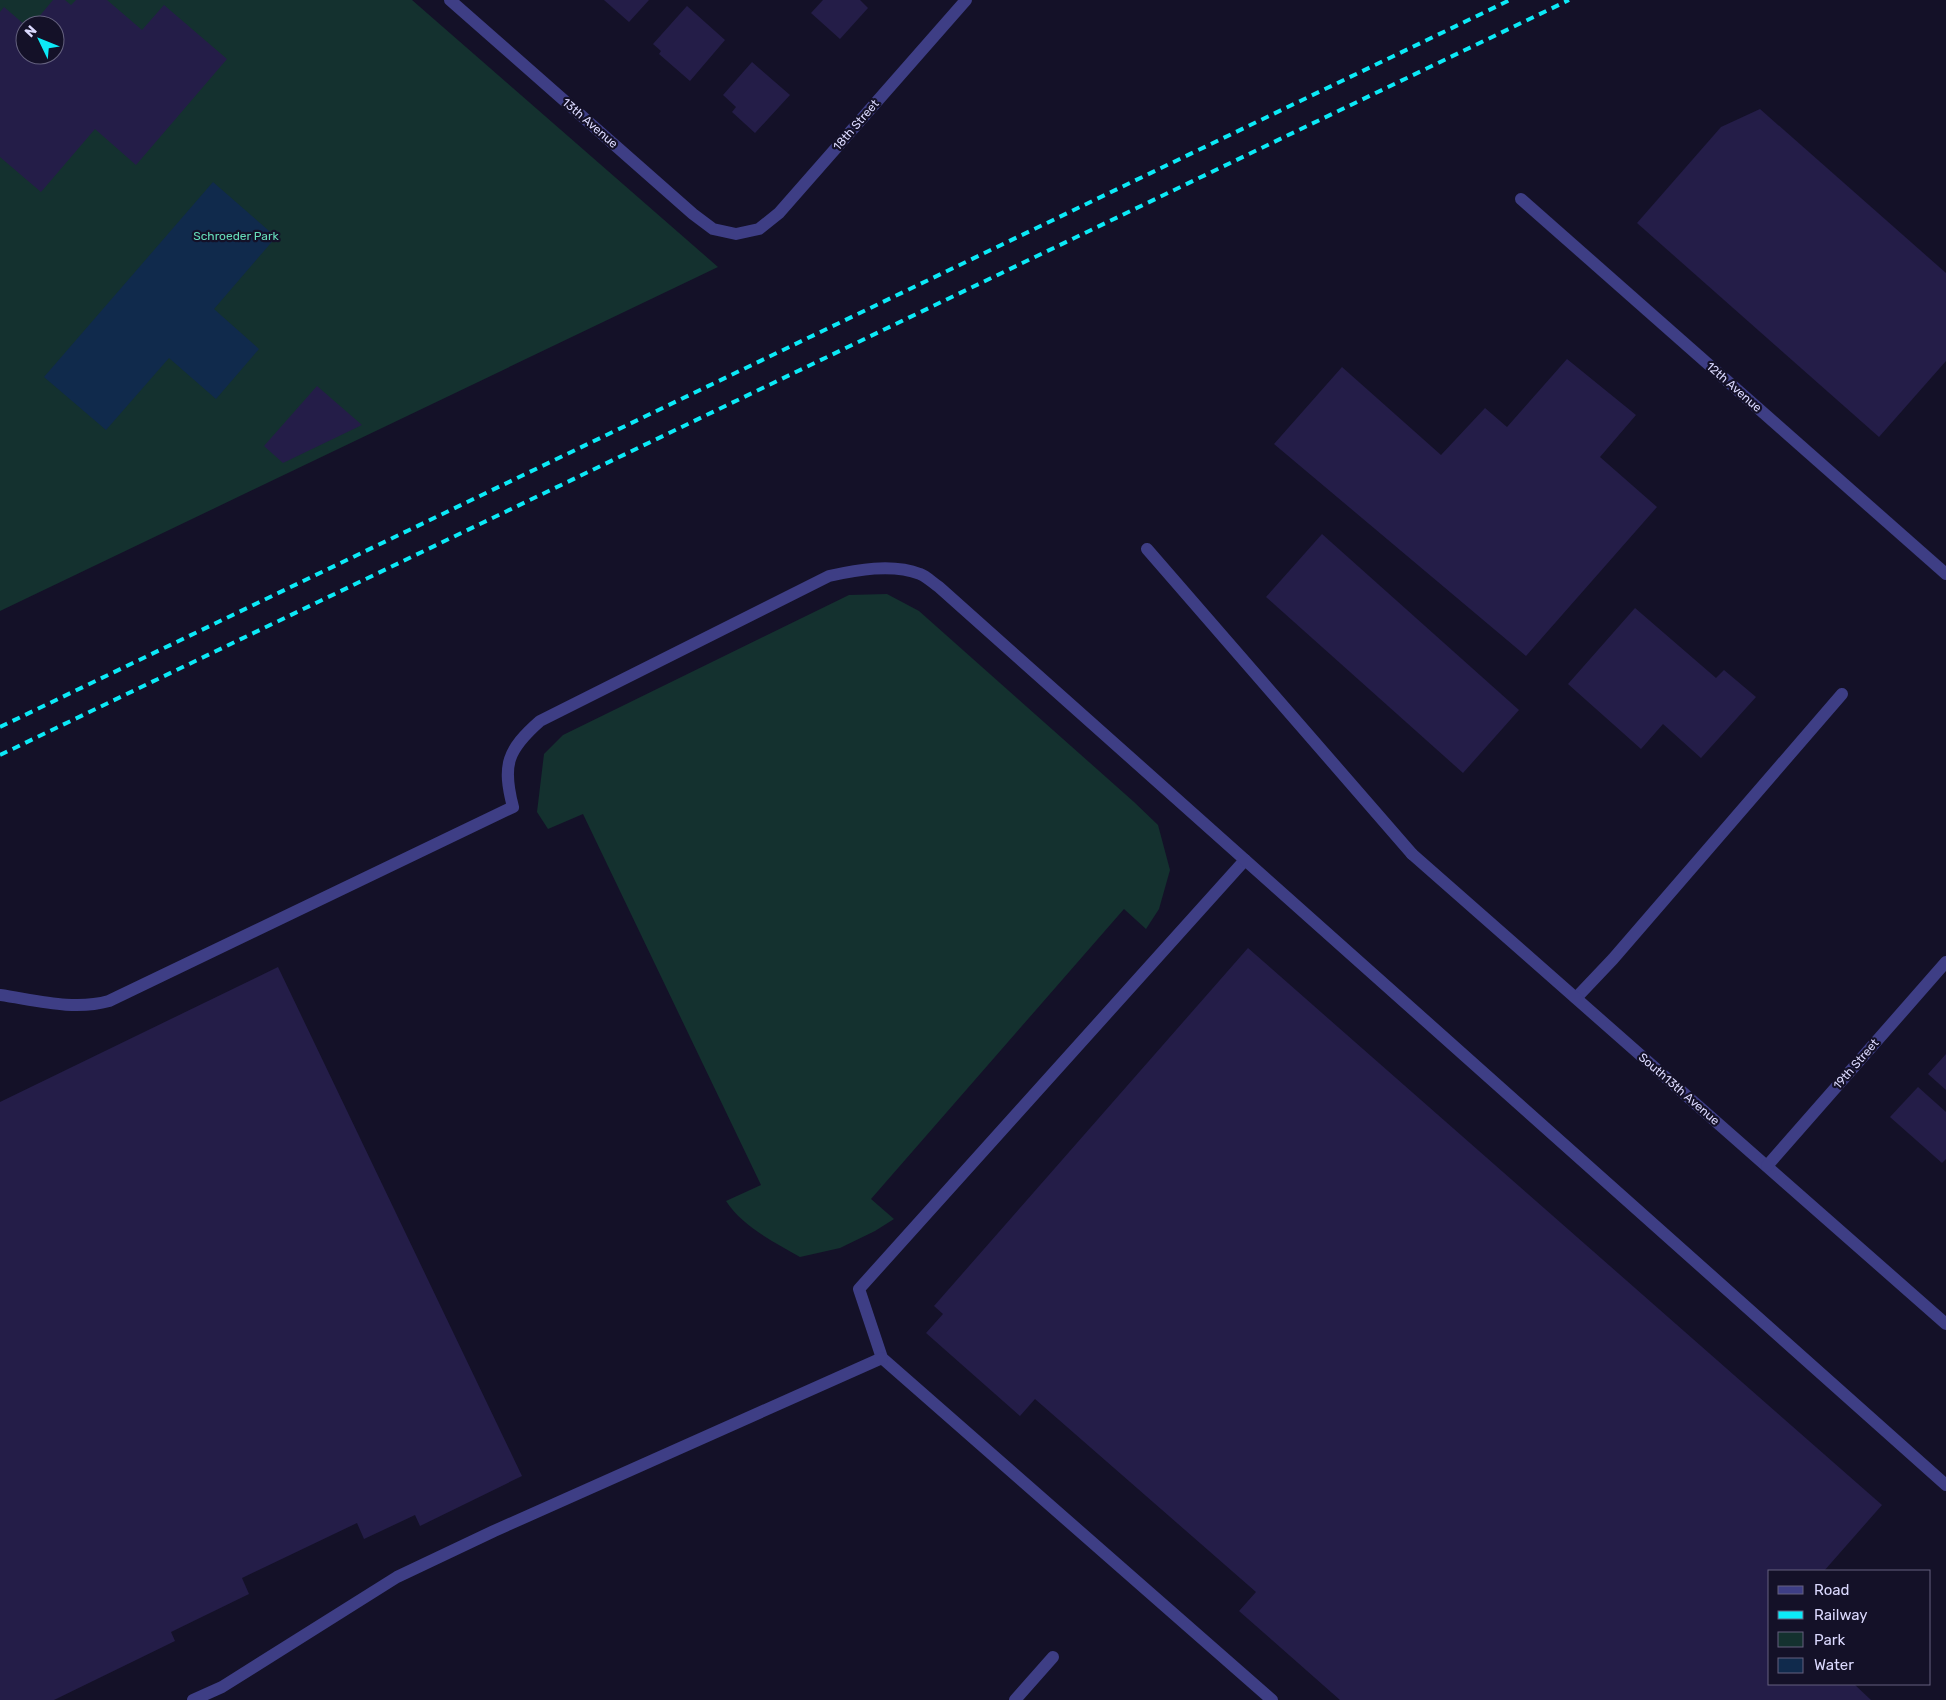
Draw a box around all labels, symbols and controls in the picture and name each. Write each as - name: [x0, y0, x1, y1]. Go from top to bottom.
- north arrow: [15, 15, 65, 65]
- text: N: [21, 22, 41, 41]
- street label: 13th Avenue: [559, 95, 621, 151]
- street label: 18th Street: [830, 97, 882, 153]
- park label: Schroeder Park: [193, 229, 280, 243]
- street label: 12th Avenue: [1703, 359, 1765, 415]
- street label: 19th Street: [1830, 1036, 1882, 1092]
- street label: South13th Avenue: [1636, 1050, 1723, 1128]
- legend: [1768, 1570, 1931, 1685]
- text: Road: [1814, 1581, 1850, 1599]
- text: Railway: [1814, 1606, 1868, 1624]
- text: Park: [1814, 1631, 1845, 1649]
- text: Water: [1814, 1656, 1854, 1674]

